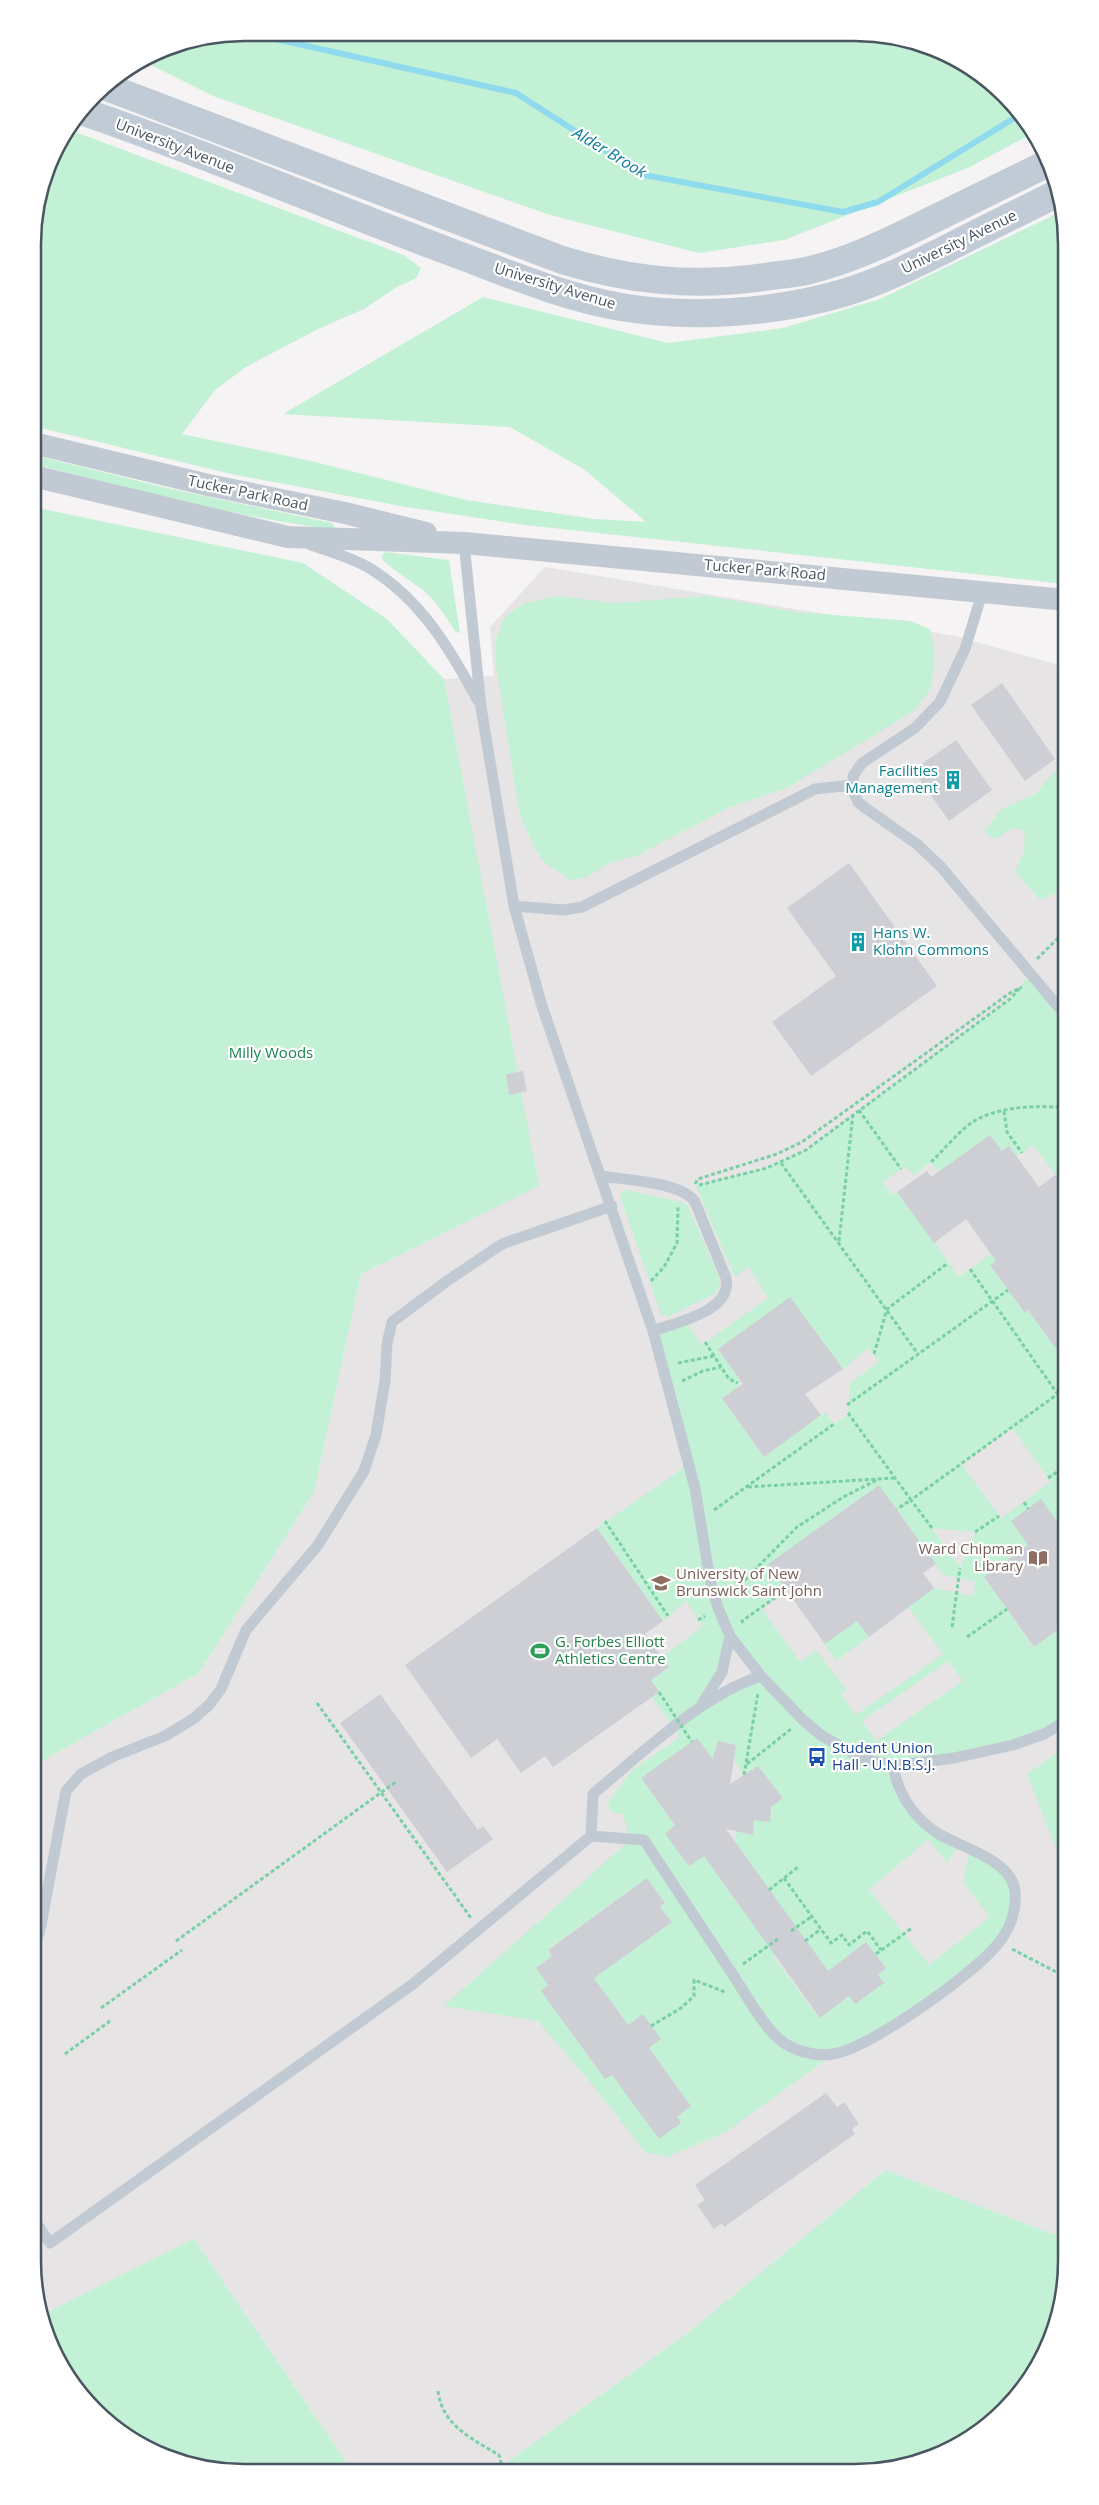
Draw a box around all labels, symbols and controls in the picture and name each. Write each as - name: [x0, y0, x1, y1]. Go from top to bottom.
- street label: University Avenue: [113, 113, 238, 177]
- water label: Alder Brook: [568, 121, 652, 183]
- street label: University Avenue: [898, 205, 1020, 278]
- street label: University Avenue: [492, 257, 618, 313]
- street label: Tucker Park Road: [186, 470, 310, 514]
- street label: Tucker Park Road: [703, 554, 827, 584]
- place label: Facilities Management: [845, 760, 938, 797]
- building icon: Facilities Management: [942, 769, 964, 791]
- place label: Hans W. Klohn Commons: [873, 922, 989, 959]
- building icon: Hans W. Klohn Commons: [847, 931, 869, 953]
- park label: Milly Woods: [229, 1042, 313, 1062]
- place label: Ward Chipman Library: [919, 1538, 1023, 1575]
- library icon: Ward Chipman Library: [1027, 1547, 1049, 1569]
- place label: University of New Brunswick Saint John: [676, 1563, 822, 1600]
- school or university icon: University of New Brunswick Saint John: [650, 1572, 672, 1594]
- place label: G. Forbes Elliott Athletics Centre: [555, 1631, 666, 1668]
- sports icon: G. Forbes Elliott Athletics Centre: [529, 1640, 551, 1662]
- place label: Student Union Hall - U.N.B.S.J.: [832, 1737, 935, 1774]
- bus stop icon: Student Union Hall - U.N.B.S.J.: [806, 1746, 828, 1768]

